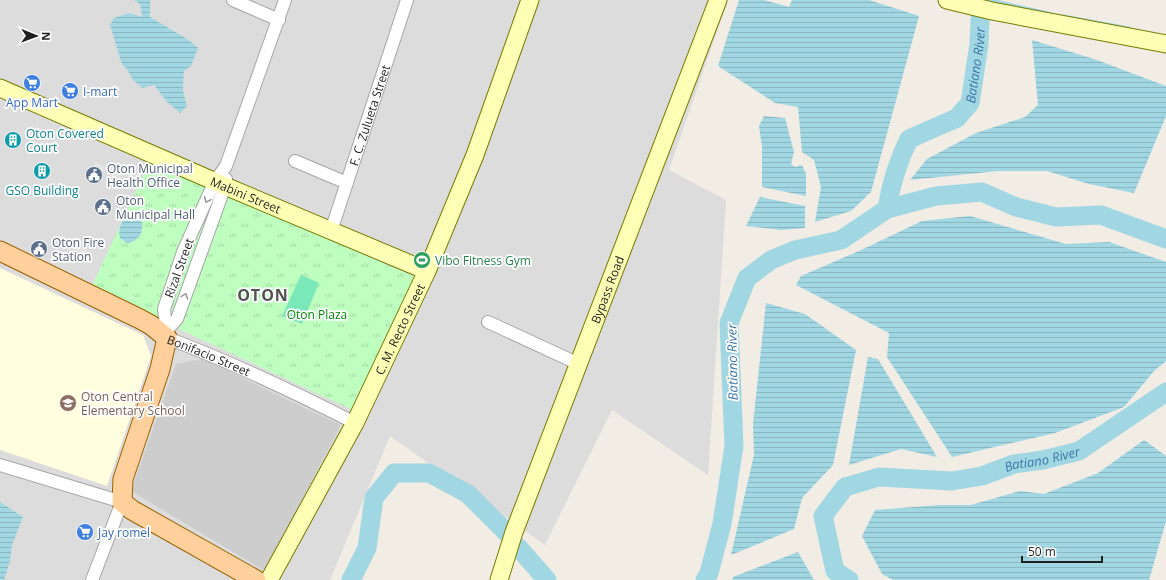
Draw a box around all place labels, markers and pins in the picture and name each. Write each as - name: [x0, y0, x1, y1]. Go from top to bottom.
- supermarket icon: App Mart: [22, 73, 42, 93]
- supermarket icon: I-mart: [60, 81, 80, 101]
- place label: I-mart: [83, 83, 117, 100]
- place label: App Mart: [6, 94, 58, 111]
- place label: Oton Covered Court: [26, 125, 104, 156]
- building icon: Oton Covered Court: [3, 130, 23, 150]
- place label: Oton Municipal Health Office: [107, 160, 193, 191]
- building icon: GSO Building: [32, 161, 52, 181]
- public building icon: Oton Municipal Health Office: [84, 165, 104, 185]
- place label: GSO Building: [5, 182, 79, 199]
- place label: Oton Municipal Hall: [116, 192, 195, 223]
- public building icon: Oton Municipal Hall: [93, 197, 113, 217]
- place label: Oton Fire Station: [52, 234, 104, 265]
- public building icon: Oton Fire Station: [29, 239, 49, 259]
- sports icon: Vibo Fitness Gym: [412, 250, 432, 270]
- place label: Vibo Fitness Gym: [435, 252, 531, 269]
- place label: Oton Central Elementary School: [81, 388, 185, 419]
- school or university icon: Oton Central Elementary School: [58, 393, 78, 413]
- supermarket icon: Jay romel: [75, 522, 95, 542]
- place label: Jay romel: [97, 524, 150, 541]

